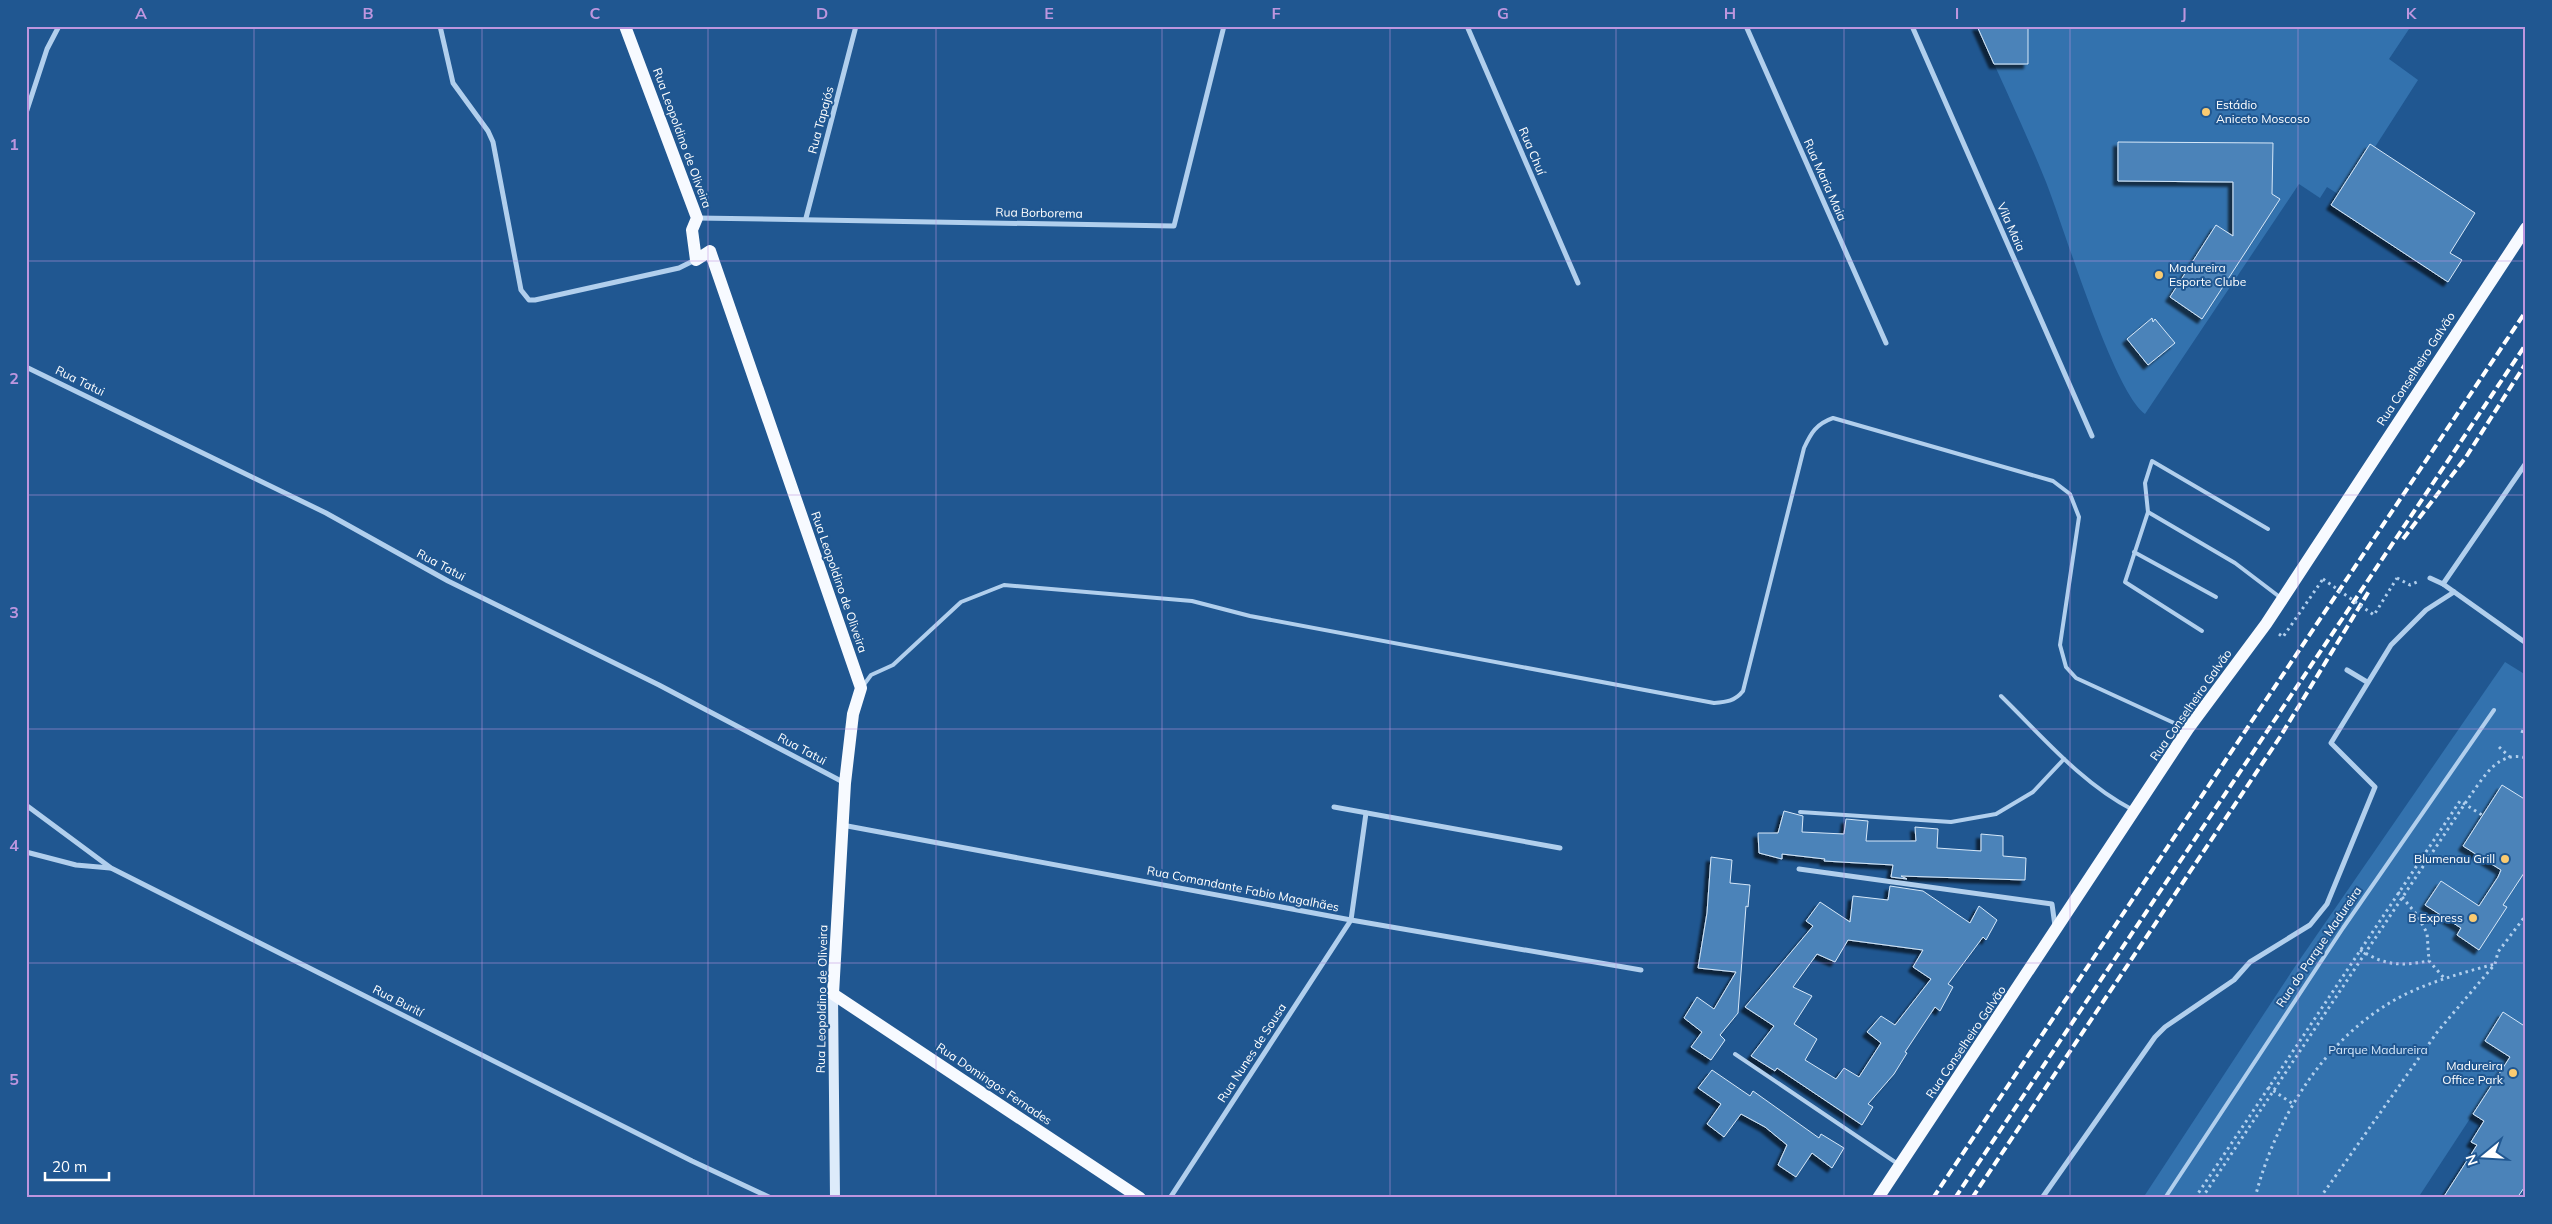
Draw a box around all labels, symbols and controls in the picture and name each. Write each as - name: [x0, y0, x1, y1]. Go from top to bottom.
- text: A: [135, 3, 147, 23]
- text: B: [362, 3, 374, 23]
- text: C: [590, 3, 601, 23]
- text: D: [816, 3, 828, 23]
- text: E: [1044, 3, 1054, 23]
- text: F: [1271, 3, 1281, 23]
- text: G: [1497, 3, 1509, 23]
- text: H: [1724, 3, 1736, 23]
- text: I: [1955, 3, 1959, 23]
- text: J: [2181, 3, 2187, 23]
- text: K: [2406, 3, 2418, 23]
- street label: Rua Leopoldino de Oliveira: [650, 66, 715, 210]
- street label: Rua Tapajós: [804, 84, 837, 155]
- place label: Estádio Aniceto Moscoso: [2216, 97, 2310, 126]
- marker: Estádio Aniceto Moscoso: [2200, 106, 2212, 118]
- street label: Rua Chuí: [1516, 125, 1550, 178]
- text: 1: [9, 134, 19, 154]
- street label: Rua Maria Maia: [1801, 136, 1850, 223]
- street label: Vila Maia: [1994, 200, 2029, 254]
- street label: Rua Borborema: [995, 204, 1083, 221]
- place label: Madureira Esporte Clube: [2169, 260, 2246, 289]
- marker: Madureira Esporte Clube: [2153, 269, 2165, 281]
- street label: Rua Conselheiro Galvão: [2373, 309, 2458, 428]
- street label: Rua Tatui: [53, 362, 107, 399]
- text: 2: [9, 368, 19, 388]
- street label: Rua Leopoldino de Oliveira: [808, 509, 871, 654]
- street label: Rua Tatui: [414, 545, 468, 584]
- text: 3: [9, 602, 19, 622]
- street label: Rua Conselheiro Galvão: [2146, 646, 2235, 763]
- street label: Rua Tatui: [775, 729, 829, 768]
- text: 4: [9, 835, 19, 855]
- place label: Blumenau Grill: [2414, 851, 2495, 866]
- marker: Blumenau Grill: [2499, 853, 2511, 865]
- street label: Rua Comandante Fabio Magalhães: [1146, 862, 1340, 915]
- street label: Rua do Parque Madureira: [2273, 884, 2365, 1010]
- place label: B Express: [2408, 910, 2463, 925]
- marker: B Express: [2467, 912, 2479, 924]
- street label: Rua Leopoldino de Oliveira: [813, 925, 830, 1073]
- street label: Rua Burití: [370, 981, 427, 1020]
- street label: Rua Conselheiro Galvão: [1922, 982, 2009, 1101]
- street label: Rua Nunes de Sousa: [1214, 1000, 1289, 1105]
- street label: Rua Domingos Fernades: [934, 1039, 1055, 1128]
- park label: Parque Madureira: [2328, 1042, 2428, 1057]
- place label: Madureira Office Park: [2442, 1058, 2504, 1087]
- marker: Madureira Office Park: [2507, 1067, 2519, 1079]
- text: 5: [9, 1069, 19, 1089]
- north arrow: [2460, 1132, 2510, 1182]
- scale bar: [45, 1149, 109, 1181]
- text: N: [2461, 1152, 2482, 1168]
- text: 20 m: [52, 1157, 87, 1176]

